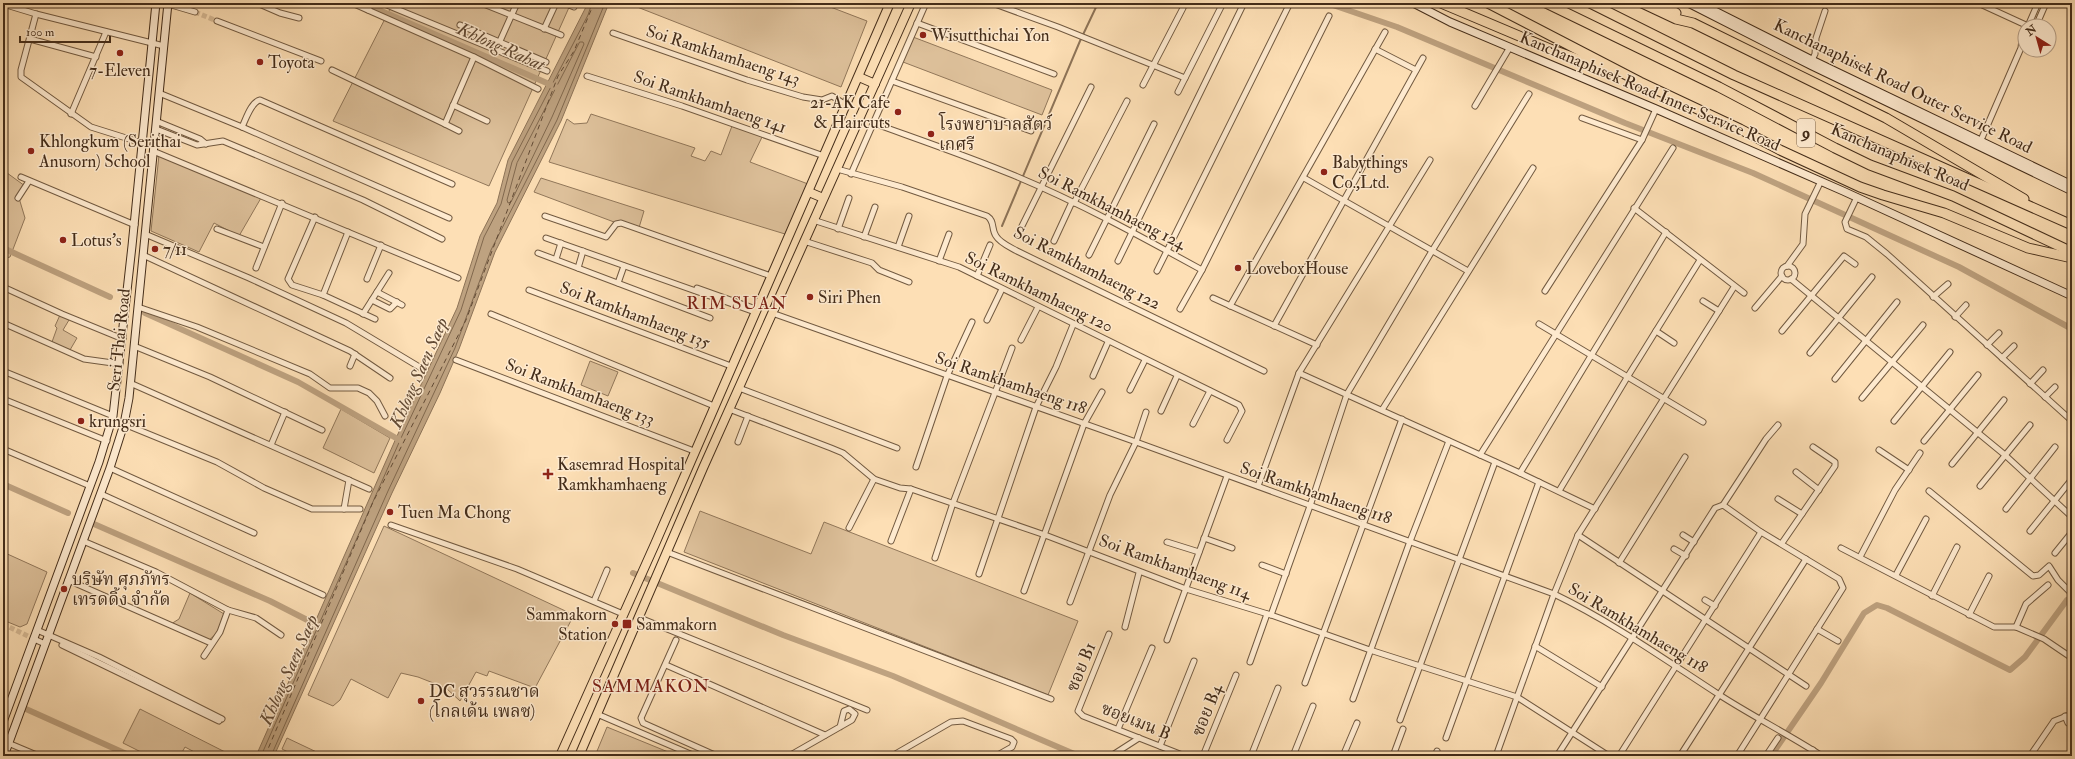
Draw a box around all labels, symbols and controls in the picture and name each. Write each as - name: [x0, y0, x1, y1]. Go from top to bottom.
- street label: Kanchanaphisek Road Outer Service Road: [1771, 14, 2035, 158]
- water label: Khlong Rahat: [453, 17, 549, 77]
- scale bar: [20, 18, 110, 44]
- north arrow: [2017, 18, 2057, 58]
- street label: Soi Ramkhamhaeng 143: [643, 20, 803, 90]
- text: N: [2023, 22, 2040, 39]
- text: 100 m: [26, 25, 55, 40]
- place label: Wisutthichai Yon: [930, 25, 1050, 46]
- street label: Kanchanaphisek Road Inner Service Road: [1516, 26, 1784, 157]
- marker: Wisutthichai Yon: [918, 30, 928, 40]
- marker: 7-Eleven: [115, 48, 125, 58]
- place label: Toyota: [268, 52, 316, 74]
- marker: Toyota: [255, 57, 265, 67]
- place label: 7-Eleven: [89, 60, 151, 81]
- street label: Soi Ramkhamhaeng 141: [631, 66, 789, 138]
- place label: 21-AK Cafe & Haircuts: [810, 92, 890, 133]
- marker: 21-AK Cafe & Haircuts: [893, 107, 903, 117]
- place label: โรงพยาบาลสัตว์ เกศรี: [938, 111, 1053, 155]
- road number: 9: [1797, 119, 1815, 147]
- street label: Kanchanaphisek Road: [1828, 119, 1972, 195]
- marker: โรงพยาบาลสัตว์ เกศรี: [926, 129, 936, 139]
- place label: Khlongkum (Serithai Anusorn) School: [38, 131, 182, 172]
- marker: Khlongkum (Serithai Anusorn) School: [26, 146, 36, 156]
- place label: Babythings Co.,Ltd.: [1332, 152, 1408, 193]
- street label: Soi Ramkhamhaeng 124: [1035, 162, 1190, 255]
- marker: Babythings Co.,Ltd.: [1319, 167, 1329, 177]
- street label: Soi Ramkhamhaeng 122: [1010, 222, 1164, 314]
- place label: Lotus's: [71, 230, 122, 251]
- marker: Lotus's: [58, 235, 68, 245]
- place label: 7/11: [163, 239, 187, 260]
- marker: 7/11: [150, 244, 160, 254]
- street label: Soi Ramkhamhaeng 120: [961, 247, 1117, 337]
- place label: LoveboxHouse: [1246, 258, 1348, 279]
- marker: LoveboxHouse: [1233, 263, 1243, 273]
- street label: Soi Ramkhamhaeng 135: [557, 277, 713, 353]
- street label: Seri Thai Road: [103, 287, 135, 392]
- place label: Siri Phen: [818, 287, 881, 308]
- district label: RIM SUAN: [686, 292, 788, 315]
- marker: Siri Phen: [805, 292, 815, 302]
- water label: Khlong Saen Saep: [384, 314, 454, 433]
- street label: Soi Ramkhamhaeng 118: [932, 347, 1090, 419]
- street label: Soi Ramkhamhaeng 133: [502, 354, 658, 430]
- place label: krungsri: [89, 411, 147, 432]
- marker: krungsri: [76, 416, 86, 426]
- place label: Kasemrad Hospital Ramkhamhaeng: [557, 454, 685, 495]
- street label: Soi Ramkhamhaeng 118: [1237, 457, 1395, 529]
- marker: Kasemrad Hospital Ramkhamhaeng: [542, 468, 554, 480]
- place label: Tuen Ma Chong: [398, 502, 511, 523]
- marker: Tuen Ma Chong: [385, 507, 395, 517]
- street label: Soi Ramkhamhaeng 114: [1096, 530, 1255, 605]
- place label: บริษัท ศุภภัทร เทรดดิ้ง จำกัด: [72, 569, 170, 610]
- street label: Soi Ramkhamhaeng 118: [1564, 578, 1712, 678]
- marker: บริษัท ศุภภัทร เทรดดิ้ง จำกัด: [59, 584, 69, 594]
- place label: Sammakorn Station: [526, 604, 607, 645]
- water label: Khlong Saen Saep: [254, 611, 324, 730]
- place label: Sammakorn: [636, 614, 717, 635]
- marker: Sammakorn: [621, 618, 633, 630]
- marker: Sammakorn Station: [610, 619, 620, 629]
- street label: ซอย B1: [1062, 639, 1100, 695]
- district label: SAMMAKON: [592, 675, 710, 698]
- street label: ซอย B4: [1187, 680, 1227, 739]
- place label: DC สุวรรณชาด (โกลเด้น เพลซ): [429, 681, 540, 722]
- marker: DC สุวรรณชาด (โกลเด้น เพลซ): [416, 696, 426, 706]
- street label: ซอยเมน B: [1098, 698, 1174, 744]

